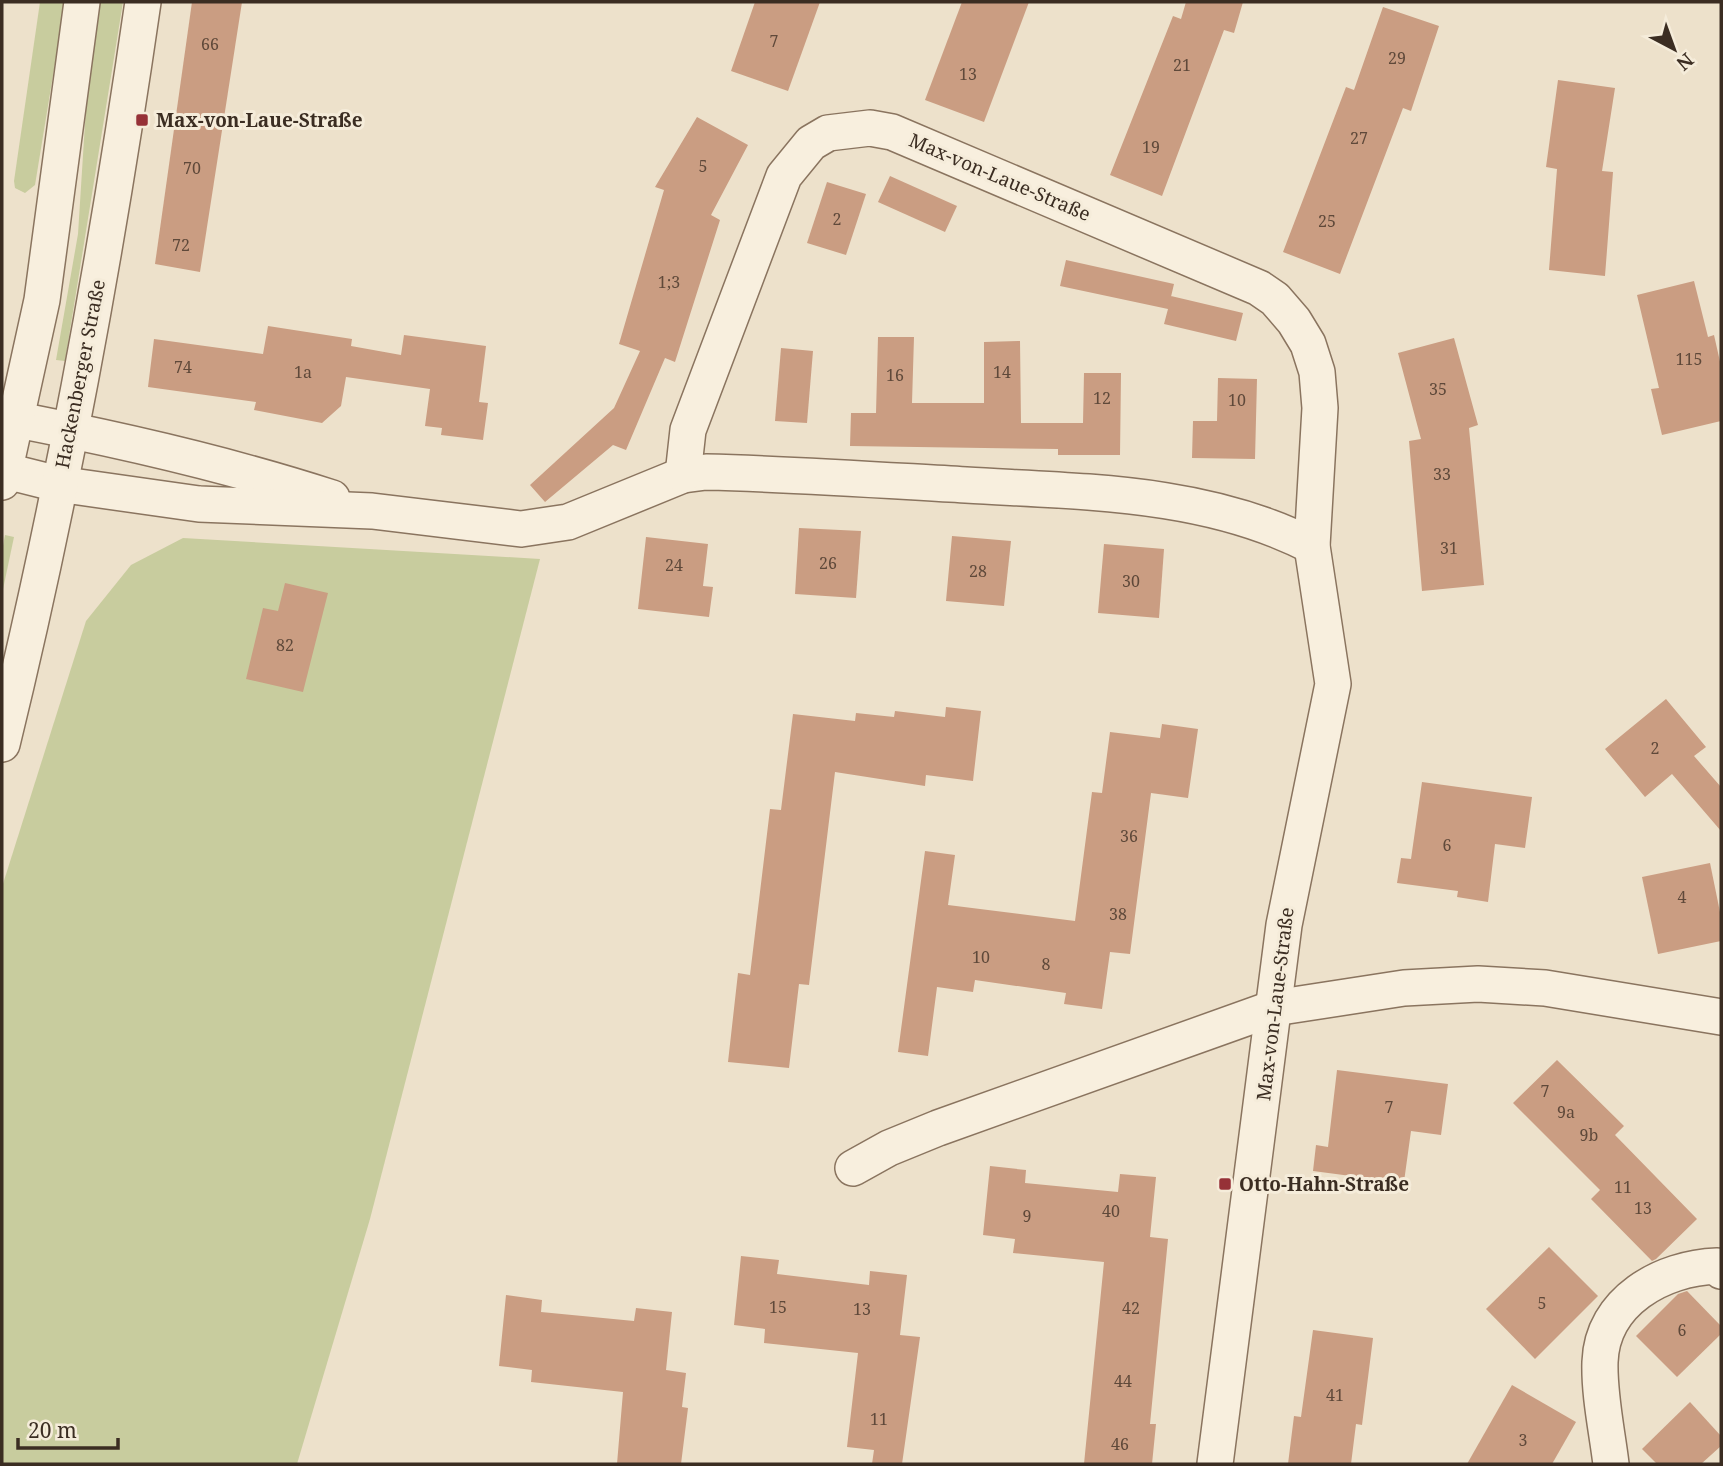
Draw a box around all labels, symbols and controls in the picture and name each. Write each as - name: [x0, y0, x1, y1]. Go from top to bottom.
- north arrow: [1639, 14, 1709, 84]
- house number: 7: [770, 30, 779, 52]
- house number: 66: [201, 33, 219, 55]
- house number: 29: [1388, 47, 1406, 69]
- text: N: [1671, 47, 1699, 77]
- house number: 21: [1173, 54, 1191, 76]
- house number: 13: [959, 63, 977, 85]
- place label: Max-von-Laue-Straße: [156, 107, 363, 133]
- marker: Max-von-Laue-Straße: [134, 112, 150, 128]
- street label: Max-von-Laue-Straße: [905, 127, 1095, 227]
- house number: 27: [1350, 127, 1368, 149]
- house number: 19: [1142, 136, 1160, 158]
- house number: 5: [699, 155, 707, 177]
- house number: 70: [183, 157, 201, 179]
- house number: 2: [833, 208, 841, 230]
- house number: 25: [1318, 210, 1336, 232]
- house number: 72: [172, 234, 190, 256]
- house number: 1;3: [658, 271, 680, 293]
- street label: Hackenberger Straße: [49, 277, 111, 471]
- house number: 115: [1676, 348, 1702, 370]
- house number: 74: [174, 356, 192, 378]
- house number: 1a: [294, 361, 312, 383]
- house number: 14: [993, 361, 1011, 383]
- house number: 16: [886, 364, 904, 386]
- house number: 35: [1429, 378, 1447, 400]
- house number: 12: [1093, 387, 1111, 409]
- house number: 10: [1228, 389, 1246, 411]
- house number: 33: [1433, 463, 1451, 485]
- house number: 31: [1440, 537, 1458, 559]
- house number: 26: [819, 552, 837, 574]
- house number: 24: [665, 554, 683, 576]
- house number: 28: [969, 560, 987, 582]
- house number: 30: [1122, 570, 1140, 592]
- house number: 82: [276, 634, 294, 656]
- house number: 2: [1651, 737, 1659, 759]
- house number: 36: [1120, 825, 1138, 847]
- house number: 6: [1443, 834, 1452, 856]
- house number: 4: [1678, 886, 1687, 908]
- house number: 38: [1109, 903, 1127, 925]
- street label: Max-von-Laue-Straße: [1250, 906, 1300, 1102]
- house number: 10: [972, 946, 990, 968]
- house number: 8: [1042, 953, 1051, 975]
- house number: 7: [1541, 1080, 1550, 1102]
- house number: 7: [1385, 1096, 1394, 1118]
- house number: 9a: [1557, 1101, 1575, 1123]
- house number: 9b: [1580, 1124, 1598, 1146]
- place label: Otto-Hahn-Straße: [1239, 1171, 1409, 1197]
- marker: Otto-Hahn-Straße: [1217, 1176, 1233, 1192]
- house number: 11: [1614, 1176, 1632, 1198]
- house number: 13: [1634, 1197, 1652, 1219]
- house number: 40: [1102, 1200, 1120, 1222]
- house number: 9: [1023, 1205, 1031, 1227]
- house number: 5: [1538, 1292, 1546, 1314]
- house number: 15: [769, 1296, 787, 1318]
- house number: 42: [1122, 1297, 1140, 1319]
- house number: 13: [853, 1298, 871, 1320]
- house number: 6: [1678, 1319, 1687, 1341]
- house number: 44: [1114, 1370, 1132, 1392]
- house number: 41: [1326, 1384, 1344, 1406]
- scale bar: [18, 1406, 117, 1450]
- house number: 11: [870, 1408, 888, 1430]
- text: 20 m: [28, 1416, 77, 1444]
- house number: 3: [1519, 1429, 1528, 1451]
- house number: 46: [1111, 1433, 1129, 1455]

